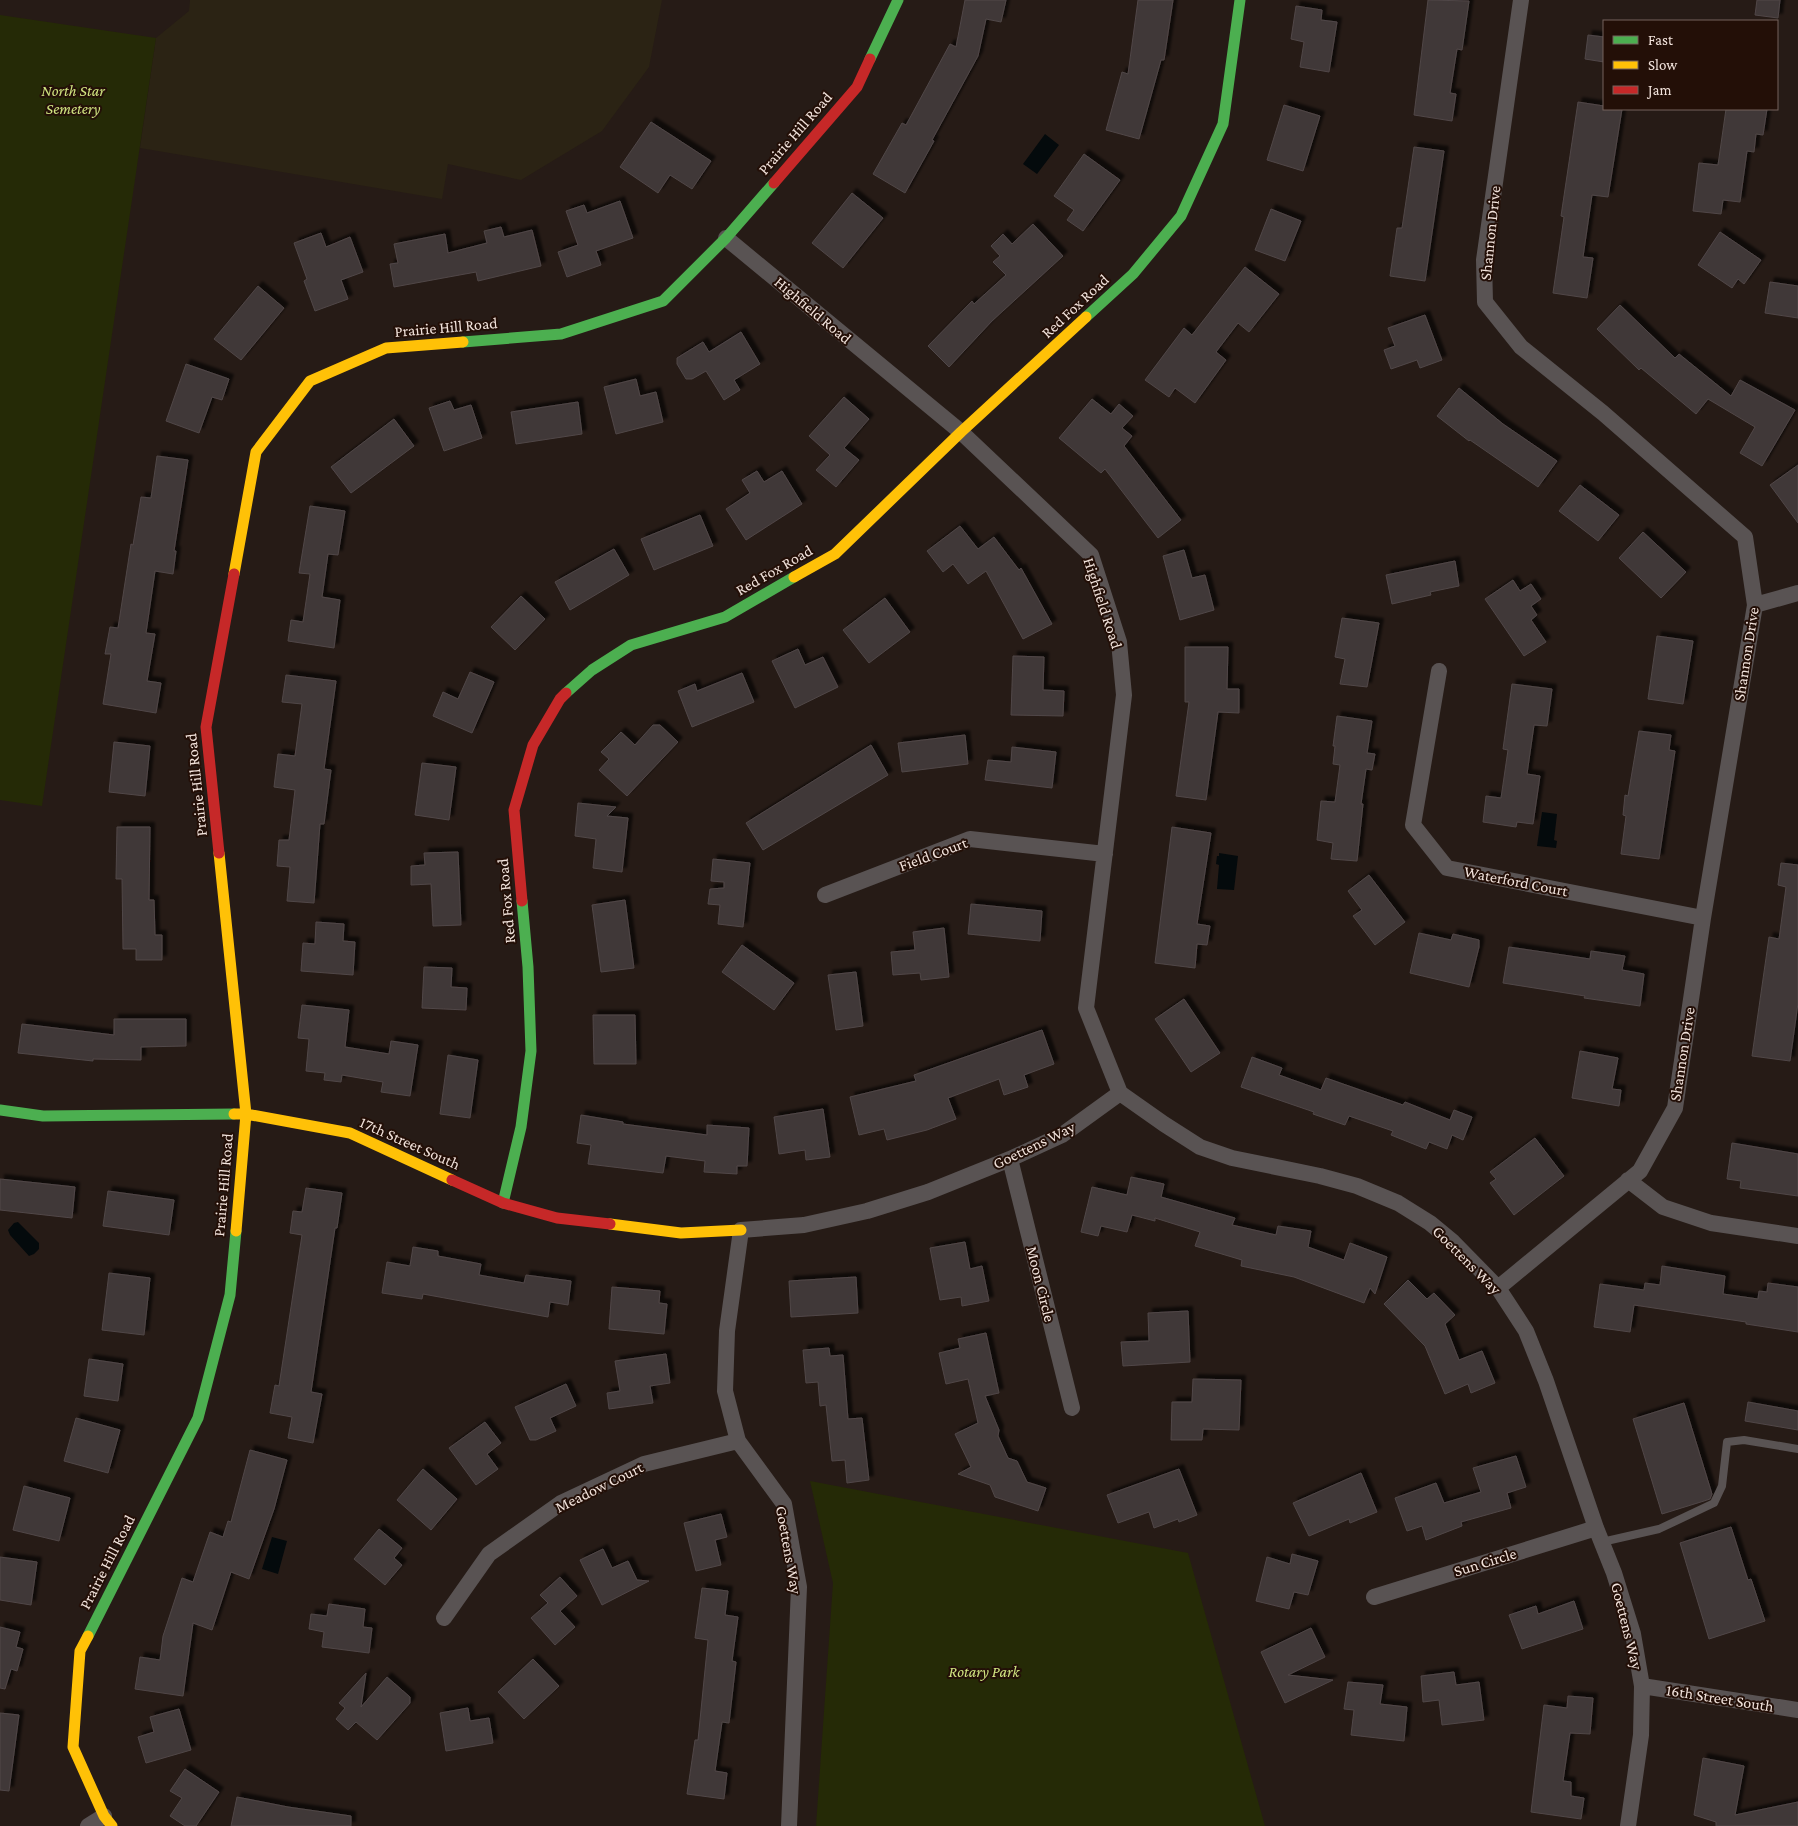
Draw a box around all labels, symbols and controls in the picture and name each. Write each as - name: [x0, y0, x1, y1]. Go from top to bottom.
- legend: [1603, 20, 1778, 110]
- text: Fast: [1648, 32, 1674, 48]
- text: Slow: [1648, 57, 1678, 73]
- park label: North Star Semetery: [41, 82, 105, 118]
- text: Jam: [1646, 82, 1671, 99]
- street label: Prairie Hill Road: [755, 88, 836, 178]
- street label: Shannon Drive: [1477, 185, 1503, 281]
- street label: Red Fox Road: [1038, 270, 1112, 341]
- street label: Highfield Road: [771, 273, 855, 348]
- street label: Prairie Hill Road: [394, 314, 499, 340]
- street label: Red Fox Road: [733, 541, 816, 599]
- street label: Highfield Road: [1079, 555, 1126, 651]
- street label: Shannon Drive: [1730, 606, 1762, 702]
- street label: Prairie Hill Road: [182, 732, 210, 837]
- street label: Field Court: [897, 834, 970, 874]
- street label: Red Fox Road: [494, 857, 518, 944]
- street label: Waterford Court: [1463, 863, 1570, 900]
- street label: Shannon Drive: [1666, 1006, 1698, 1102]
- street label: 17th Street South: [357, 1113, 463, 1173]
- street label: Goettens Way: [990, 1118, 1079, 1173]
- street label: Prairie Hill Road: [210, 1132, 236, 1237]
- street label: Goettens Way: [1429, 1222, 1505, 1299]
- street label: Moon Circle: [1023, 1244, 1059, 1324]
- street label: Meadow Court: [552, 1458, 646, 1516]
- street label: Goettens Way: [772, 1505, 805, 1596]
- street label: Prairie Hill Road: [76, 1512, 138, 1612]
- street label: Sun Circle: [1452, 1544, 1518, 1580]
- street label: Goettens Way: [1607, 1581, 1646, 1672]
- park label: Rotary Park: [948, 1663, 1021, 1681]
- street label: 16th Street South: [1665, 1681, 1775, 1715]

